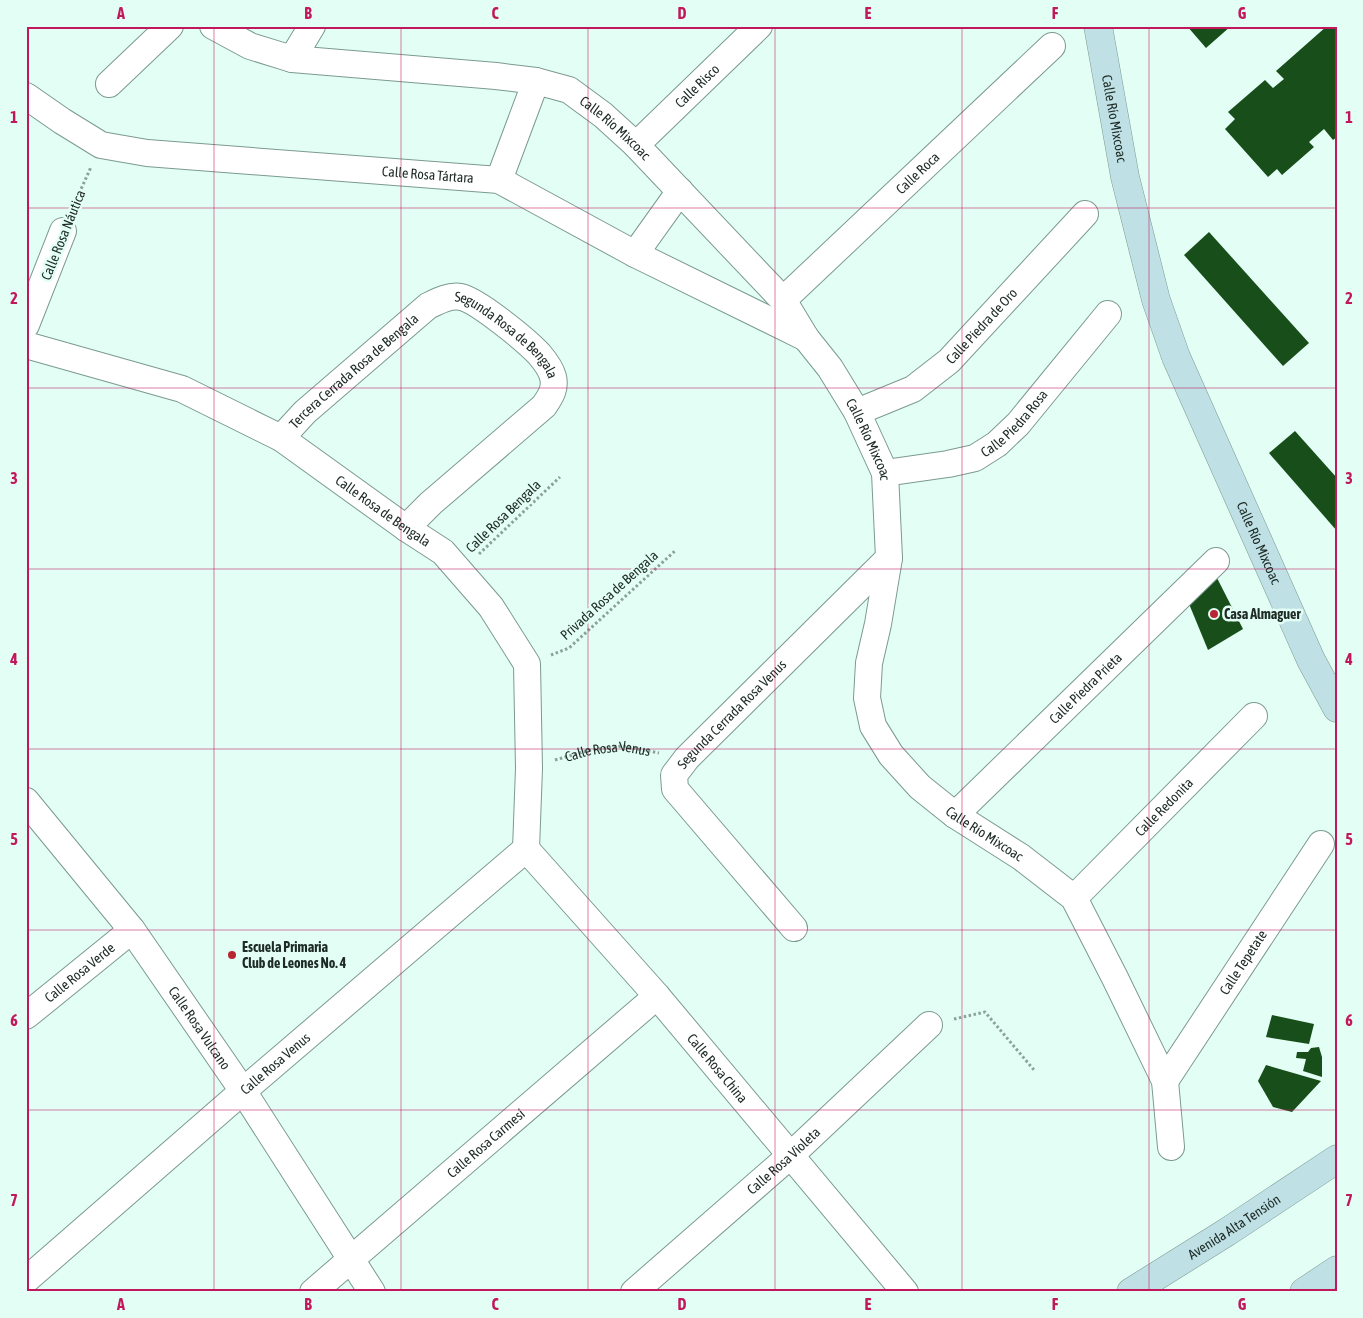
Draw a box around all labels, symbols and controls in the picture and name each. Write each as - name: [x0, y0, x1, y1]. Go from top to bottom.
- text: A: [116, 4, 125, 22]
- text: B: [304, 4, 312, 22]
- text: C: [491, 4, 499, 22]
- text: D: [678, 4, 687, 22]
- text: E: [865, 4, 872, 22]
- text: F: [1052, 4, 1059, 22]
- text: G: [1238, 4, 1247, 22]
- street label: Calle Risco: [672, 61, 723, 111]
- street label: Calle Río Mixcoac: [1099, 73, 1130, 164]
- street label: Calle Río Mixcoac: [577, 93, 654, 164]
- text: 1: [10, 108, 18, 126]
- text: 1: [1345, 108, 1353, 126]
- street label: Calle Roca: [892, 149, 943, 197]
- street label: Calle Rosa Tártara: [381, 163, 474, 186]
- street label: Calle Rosa Náutica: [38, 188, 88, 282]
- street label: Calle Piedra de Oro: [943, 285, 1020, 367]
- text: 2: [10, 289, 18, 307]
- street label: Segunda Rosa de Bengala: [454, 289, 561, 380]
- text: 2: [1345, 289, 1353, 307]
- street label: Tercera Cerrada Rosa de Bengala: [286, 310, 421, 432]
- street label: Calle Piedra Rosa: [978, 387, 1051, 460]
- street label: Calle Río Mixcoac: [843, 395, 893, 481]
- text: 3: [10, 469, 18, 487]
- text: 3: [1345, 469, 1353, 487]
- street label: Calle Rosa de Bengala: [332, 472, 434, 550]
- street label: Calle Rosa Bengala: [462, 476, 544, 556]
- street label: Calle Río Mixcoac: [1233, 499, 1284, 587]
- street label: Privada Rosa de Bengala: [557, 547, 661, 643]
- place label: Casa Almaguer: [1224, 606, 1301, 622]
- marker: Casa Almaguer: [1208, 608, 1220, 620]
- street label: Calle Piedra Prieta: [1046, 649, 1125, 727]
- text: 4: [9, 650, 18, 668]
- text: 4: [1344, 650, 1353, 668]
- street label: Segunda Cerrada Rosa Venus: [674, 656, 790, 772]
- street label: Calle Rosa Venus: [563, 738, 652, 765]
- street label: Calle Redonita: [1132, 775, 1196, 839]
- street label: Calle Río Mixcoac: [943, 803, 1027, 865]
- text: 5: [10, 830, 18, 848]
- text: 5: [1345, 830, 1353, 848]
- street label: Calle Tepetate: [1216, 927, 1270, 998]
- street label: Calle Rosa Verde: [41, 939, 118, 1006]
- place label: Escuela Primaria Club de Leones No. 4: [242, 939, 347, 971]
- marker: Escuela Primaria Club de Leones No. 4: [226, 949, 238, 961]
- street label: Calle Rosa Vulcano: [165, 983, 234, 1073]
- text: 6: [10, 1011, 18, 1029]
- text: 6: [1345, 1011, 1353, 1029]
- street label: Calle Rosa Venus: [237, 1029, 313, 1098]
- street label: Calle Rosa China: [684, 1030, 751, 1106]
- street label: Calle Rosa Carmesí: [444, 1106, 528, 1181]
- street label: Calle Rosa Violeta: [744, 1124, 823, 1198]
- text: 7: [10, 1191, 18, 1209]
- street label: Avenida Alta Tensión: [1185, 1191, 1283, 1263]
- text: 7: [1345, 1191, 1353, 1209]
- text: A: [116, 1295, 125, 1313]
- text: B: [304, 1295, 312, 1313]
- text: C: [491, 1295, 499, 1313]
- text: D: [678, 1295, 687, 1313]
- text: E: [865, 1295, 872, 1313]
- text: F: [1052, 1295, 1059, 1313]
- text: G: [1238, 1295, 1247, 1313]

